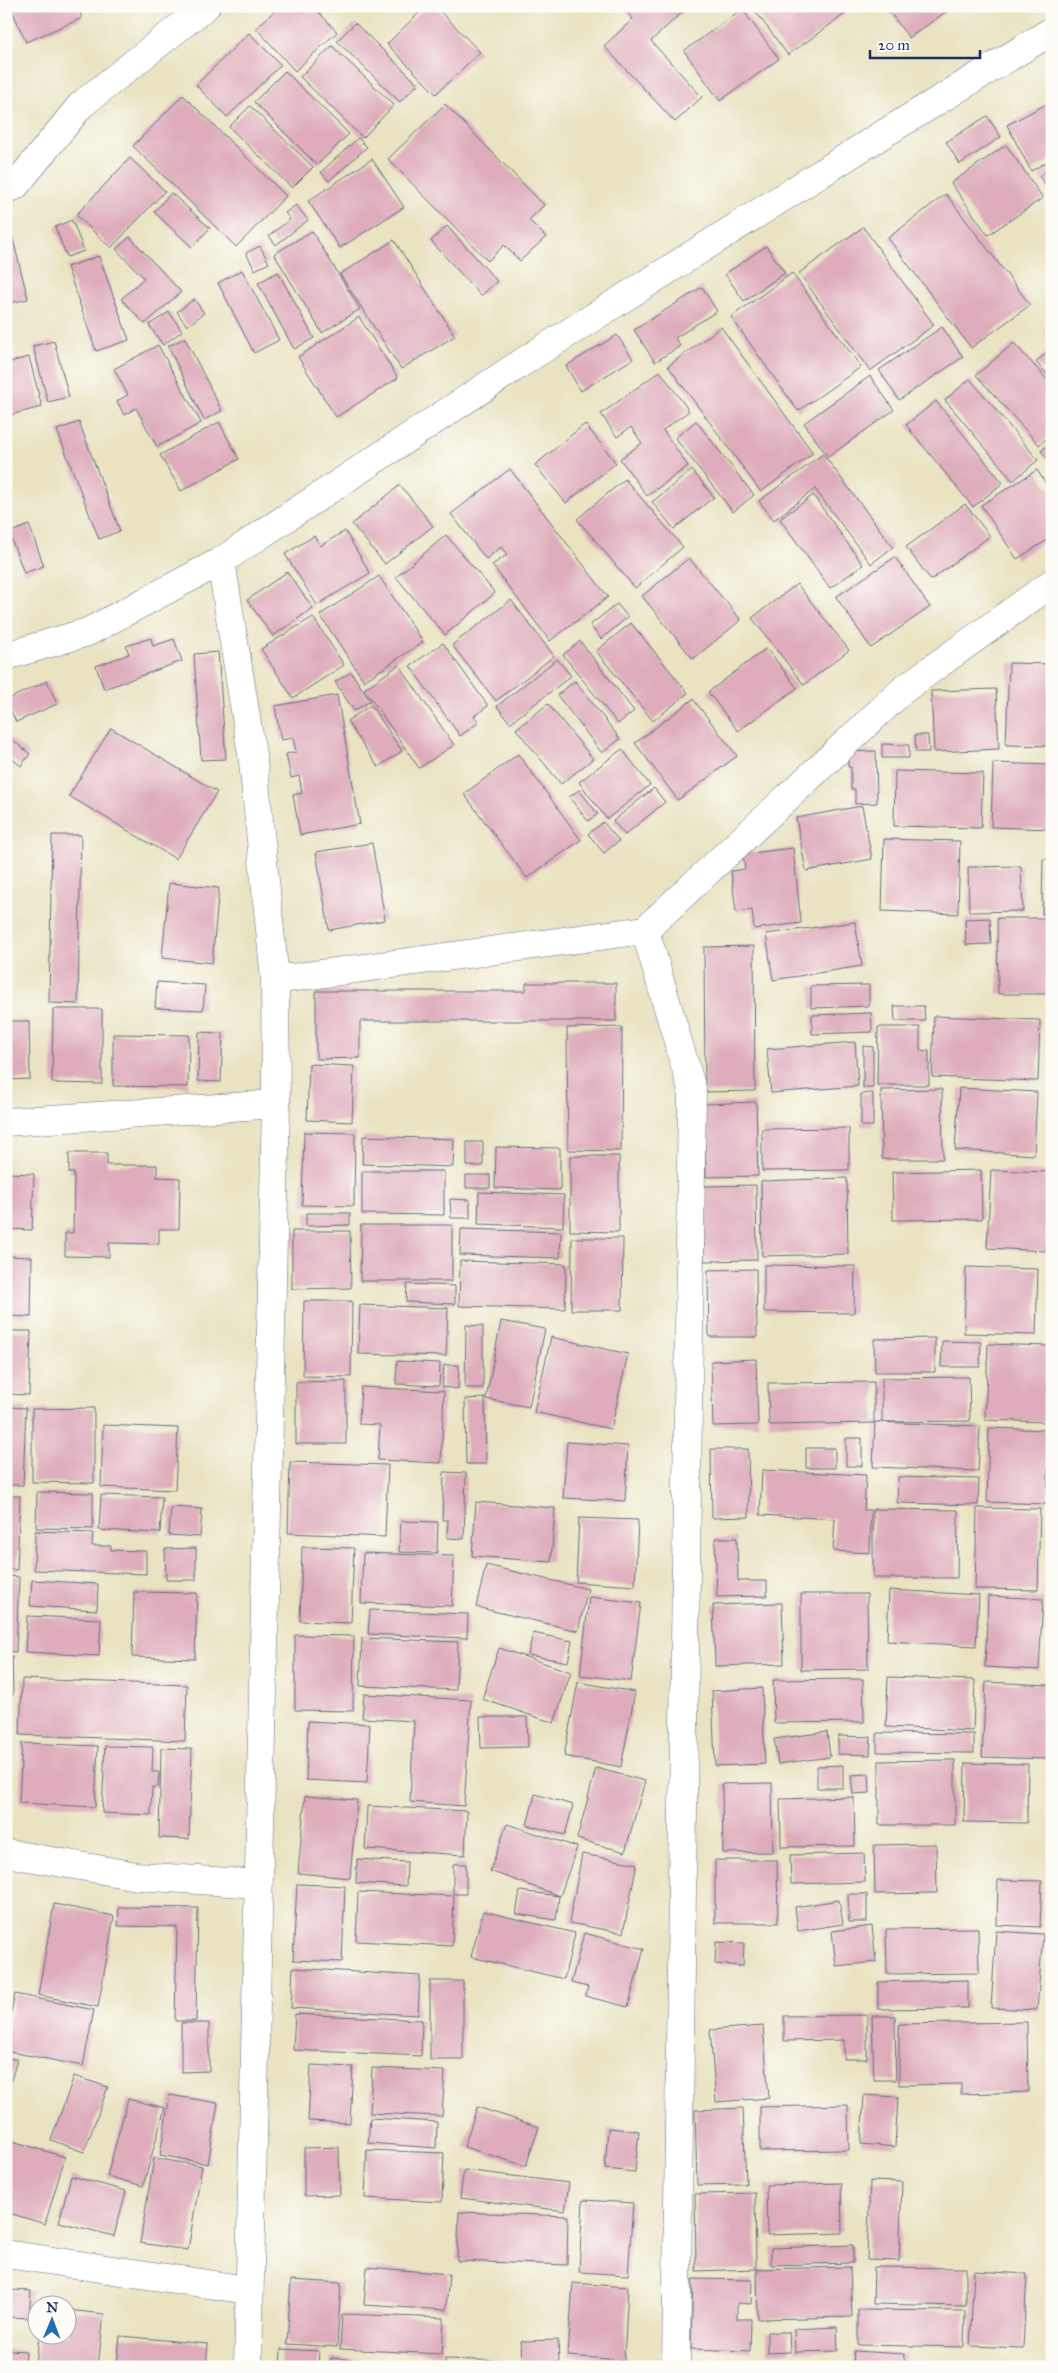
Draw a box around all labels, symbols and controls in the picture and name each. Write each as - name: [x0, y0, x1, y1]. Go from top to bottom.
- scale bar: [870, 28, 980, 60]
- text: 20 m: [878, 36, 910, 54]
- north arrow: [28, 2296, 78, 2346]
- text: N: [46, 2299, 58, 2316]

